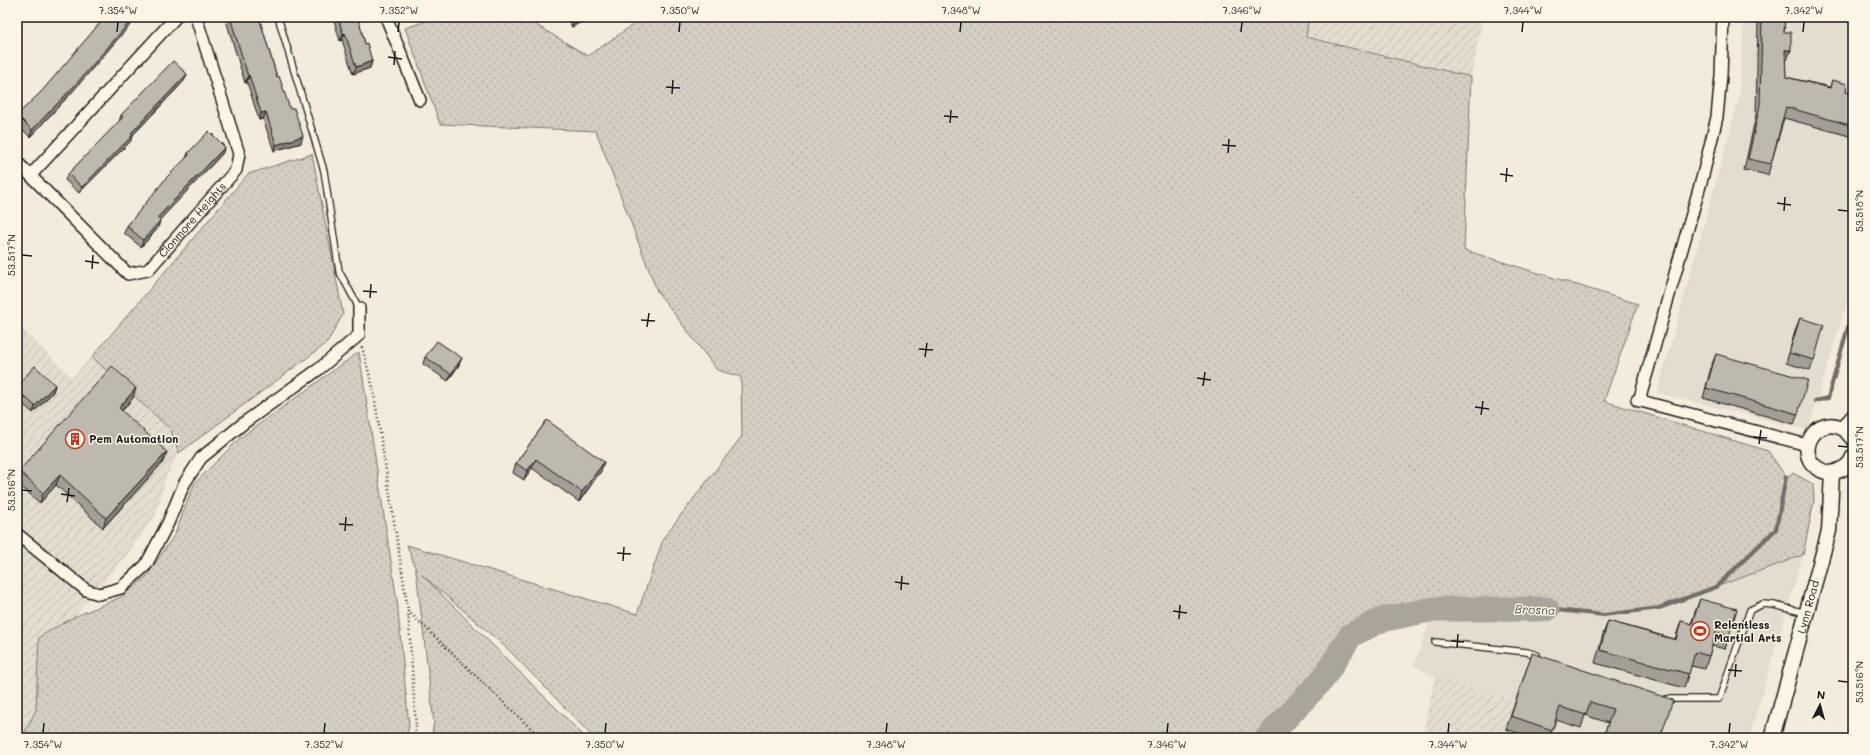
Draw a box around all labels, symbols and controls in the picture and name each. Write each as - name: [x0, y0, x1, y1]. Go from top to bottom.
- text: 7.354°W: [99, 3, 138, 17]
- text: 7.352°W: [380, 3, 418, 17]
- text: 7.350°W: [660, 3, 700, 17]
- text: 7.348°W: [942, 3, 981, 17]
- text: 7.346°W: [1223, 3, 1262, 17]
- text: 7.344°W: [1504, 3, 1543, 17]
- text: 7.342°W: [1785, 3, 1823, 17]
- street label: Clonmore Heights: [155, 179, 229, 260]
- text: 53.518°N: [1852, 190, 1866, 232]
- text: 53.517°N: [4, 234, 18, 276]
- text: 53.517°N: [1852, 426, 1866, 468]
- building icon: Pem Automation: [64, 428, 86, 450]
- place label: Pem Automation: [89, 431, 178, 446]
- text: 53.516°N: [4, 469, 18, 511]
- street label: Lynn Road: [1793, 578, 1822, 635]
- water label: Brosna: [1514, 600, 1556, 618]
- place label: Relentless Martial Arts: [1714, 617, 1782, 645]
- sports icon: Relentless Martial Arts: [1689, 620, 1711, 642]
- text: 53.516°N: [1852, 661, 1866, 703]
- north arrow: [1800, 685, 1840, 725]
- text: N: [1816, 687, 1826, 702]
- text: 7.354°W: [24, 737, 63, 751]
- text: 7.352°W: [305, 737, 343, 751]
- text: 7.350°W: [585, 737, 625, 751]
- text: 7.348°W: [867, 737, 906, 751]
- text: 7.346°W: [1148, 737, 1187, 751]
- text: 7.344°W: [1429, 737, 1468, 751]
- text: 7.342°W: [1710, 737, 1748, 751]

